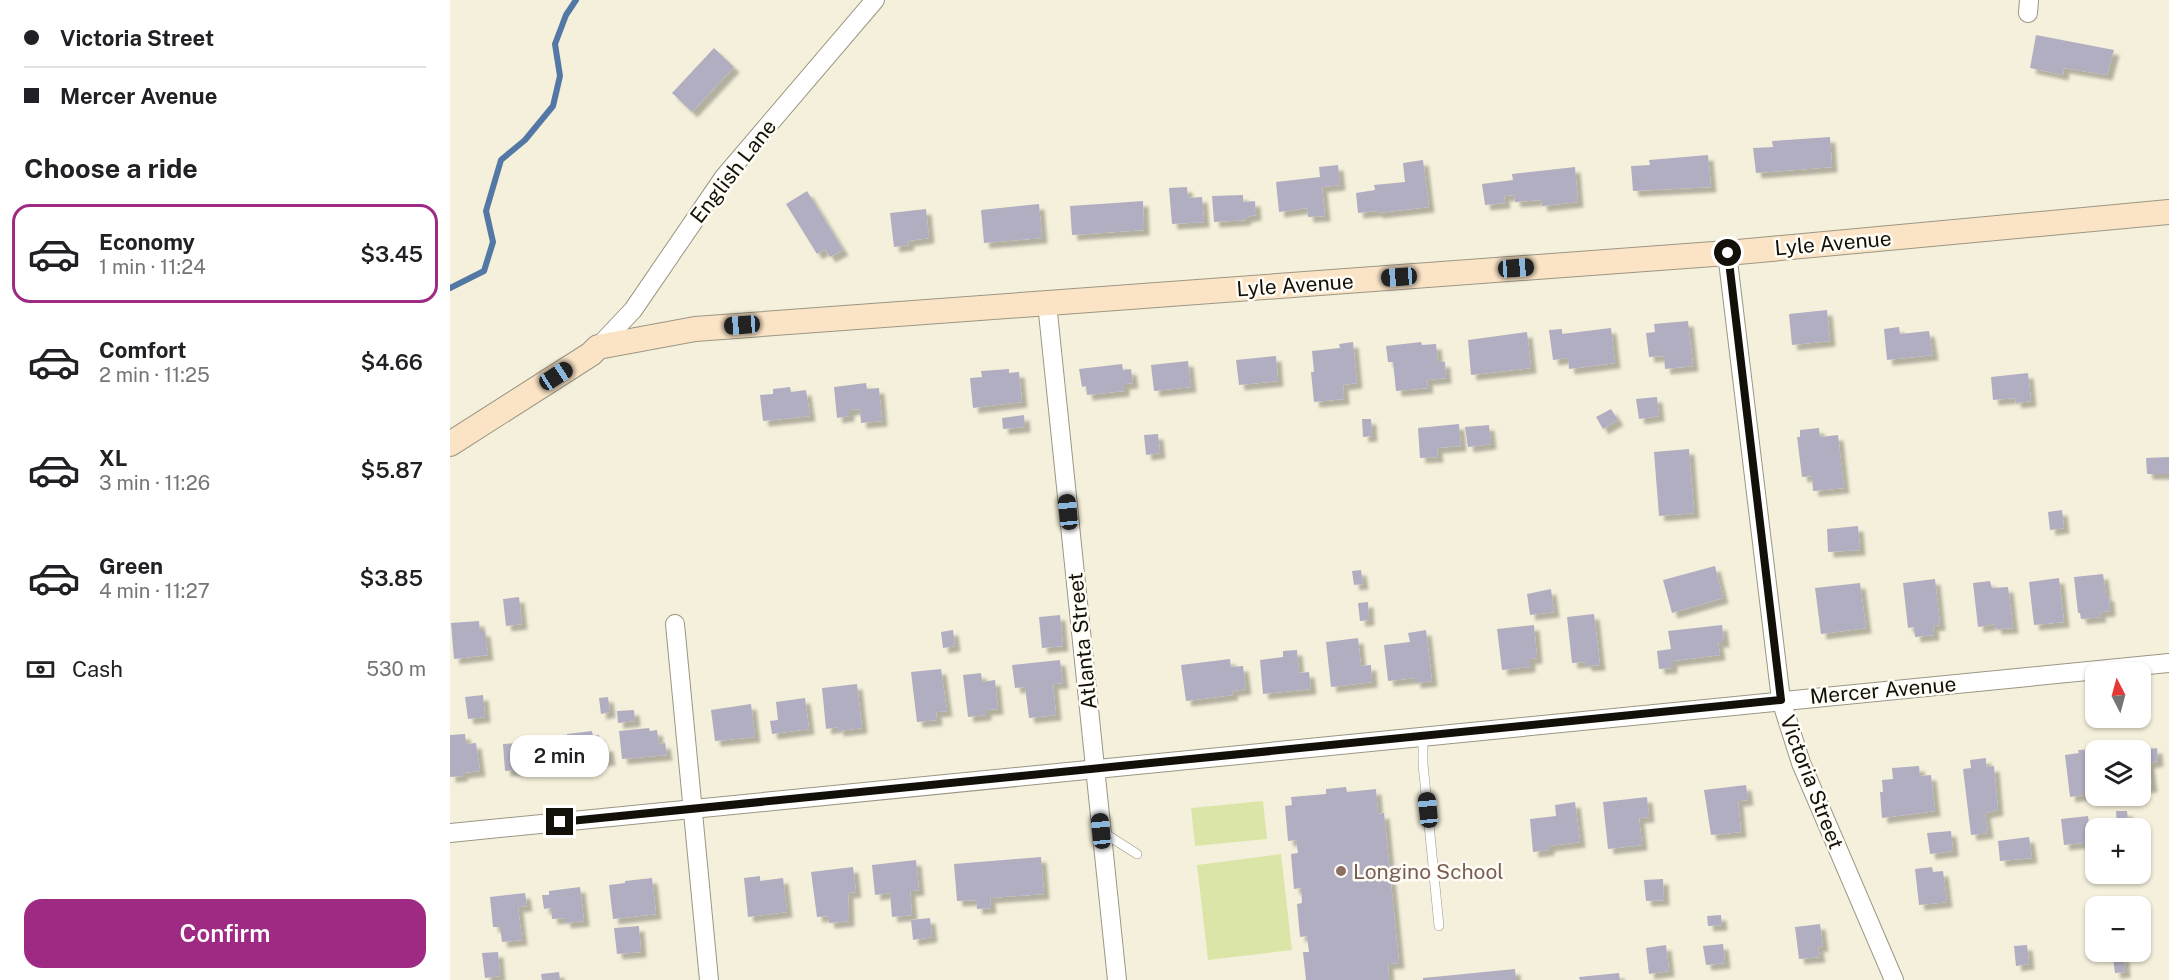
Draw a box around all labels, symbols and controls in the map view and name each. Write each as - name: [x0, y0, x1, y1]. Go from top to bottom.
- text: Victoria Street: [60, 25, 214, 51]
- text: Mercer Avenue: [60, 83, 217, 109]
- street label: English Lane: [685, 114, 781, 228]
- text: Choose a ride: [24, 152, 198, 184]
- street label: Lyle Avenue: [1773, 225, 1893, 261]
- icon: car: [27, 227, 81, 281]
- text: Economy: [99, 229, 195, 255]
- route start: [1714, 239, 1741, 266]
- text: $3.45: [360, 241, 423, 267]
- text: 1 min · 11:24: [99, 255, 206, 279]
- car: [1497, 258, 1535, 278]
- car: [1380, 267, 1418, 287]
- street label: Lyle Avenue: [1236, 268, 1354, 302]
- car: [723, 315, 761, 335]
- icon: car: [27, 335, 81, 389]
- text: Comfort: [99, 337, 186, 363]
- text: $4.66: [360, 349, 423, 375]
- car: [536, 359, 576, 393]
- text: 2 min · 11:25: [99, 363, 210, 387]
- icon: car: [27, 443, 81, 497]
- text: XL: [99, 445, 127, 471]
- text: $5.87: [361, 457, 423, 483]
- text: 3 min · 11:26: [99, 471, 210, 495]
- car: [1057, 493, 1079, 531]
- icon: car: [27, 551, 81, 605]
- text: Green: [99, 553, 163, 579]
- text: $3.85: [359, 565, 423, 591]
- street label: Atlanta Street: [1062, 571, 1102, 711]
- text: 4 min · 11:27: [99, 579, 210, 603]
- icon: cash: [24, 653, 57, 686]
- text: Cash: [72, 656, 123, 682]
- text: 530 m: [366, 657, 426, 681]
- north arrow: [2085, 662, 2151, 728]
- map controls: [2085, 662, 2151, 962]
- street label: Mercer Avenue: [1809, 671, 1957, 709]
- street label: Victoria Street: [1775, 711, 1849, 853]
- callout: 2 min: [510, 735, 610, 777]
- button: layers: [2085, 740, 2151, 806]
- text: 2 min: [534, 744, 585, 768]
- car: [1417, 791, 1439, 829]
- route end: [546, 808, 573, 835]
- car: [1090, 812, 1112, 850]
- button: +: [2085, 818, 2151, 884]
- place label: Longino School: [1353, 859, 1504, 884]
- marker: Longino School: [1334, 864, 1348, 878]
- button: −: [2085, 896, 2151, 962]
- button: Confirm: [24, 899, 426, 968]

